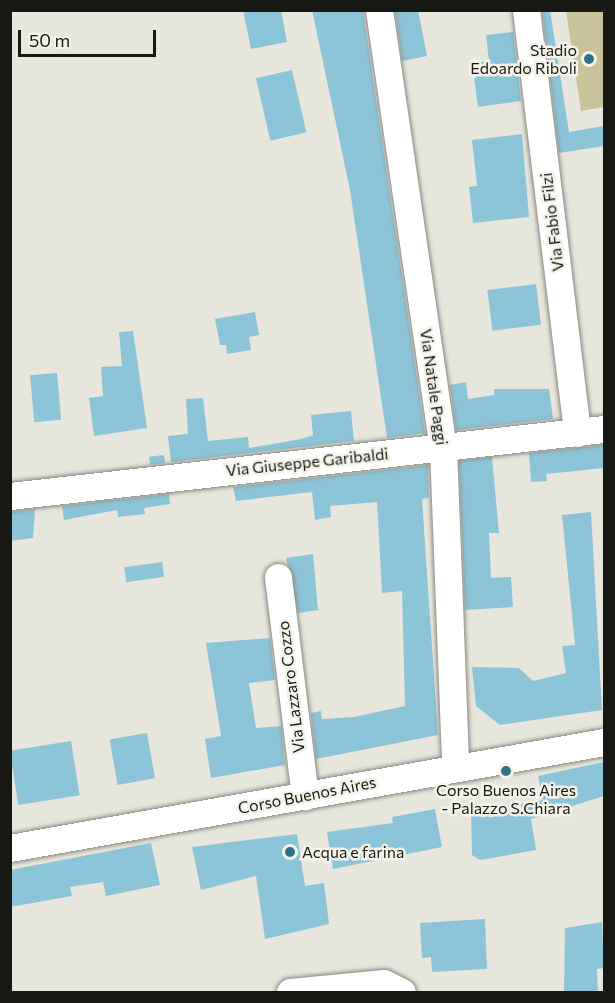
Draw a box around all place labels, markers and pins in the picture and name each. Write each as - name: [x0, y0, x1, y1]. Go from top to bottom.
- place label: Stadio Edoardo Riboli: [470, 40, 577, 78]
- marker: Stadio Edoardo Riboli: [582, 52, 596, 66]
- marker: Corso Buenos Aires - Palazzo S.Chiara: [499, 764, 513, 778]
- place label: Corso Buenos Aires - Palazzo S.Chiara: [436, 780, 576, 818]
- place label: Acqua e farina: [302, 842, 404, 862]
- marker: Acqua e farina: [283, 845, 297, 859]

